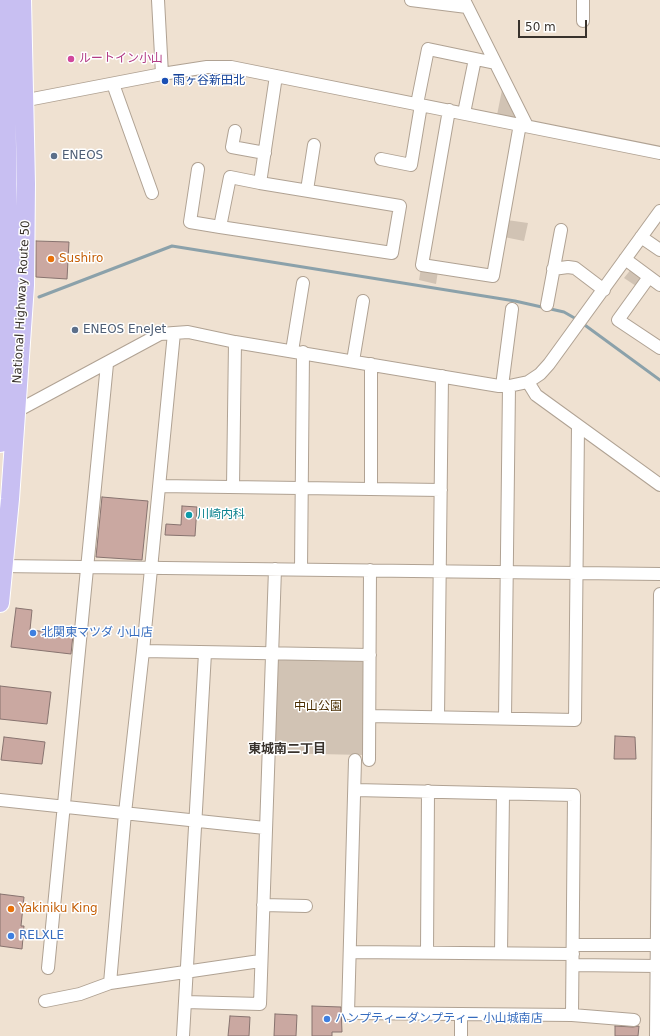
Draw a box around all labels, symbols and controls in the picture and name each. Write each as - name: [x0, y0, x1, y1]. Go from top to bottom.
- scale bar: [520, 12, 589, 38]
- text: 50 m: [525, 20, 556, 34]
- place label: ルートイン小山: [79, 52, 163, 66]
- marker: ルートイン小山: [66, 54, 76, 64]
- place label: 雨ヶ谷新田北: [173, 74, 245, 88]
- marker: 雨ヶ谷新田北: [160, 76, 170, 86]
- place label: ENEOS: [62, 149, 103, 163]
- marker: ENEOS: [49, 151, 59, 161]
- street label: National Highway Route 50: [11, 220, 33, 384]
- place label: Sushiro: [59, 252, 103, 266]
- marker: Sushiro: [46, 254, 56, 264]
- place label: ENEOS EneJet: [83, 323, 166, 337]
- marker: ENEOS EneJet: [70, 325, 80, 335]
- place label: 川崎内科: [197, 508, 245, 522]
- marker: 川崎内科: [184, 510, 194, 520]
- place label: 北関東マツダ 小山店: [41, 626, 153, 640]
- marker: 北関東マツダ 小山店: [28, 628, 38, 638]
- park label: 中山公園: [294, 700, 342, 714]
- district label: 東城南二丁目: [248, 742, 326, 758]
- place label: Yakiniku King: [19, 902, 98, 916]
- marker: Yakiniku King: [6, 904, 16, 914]
- place label: RELXLE: [19, 929, 64, 943]
- marker: RELXLE: [6, 931, 16, 941]
- place label: ハンプティーダンプティー 小山城南店: [335, 1012, 543, 1026]
- marker: ハンプティーダンプティー 小山城南店: [322, 1014, 332, 1024]

